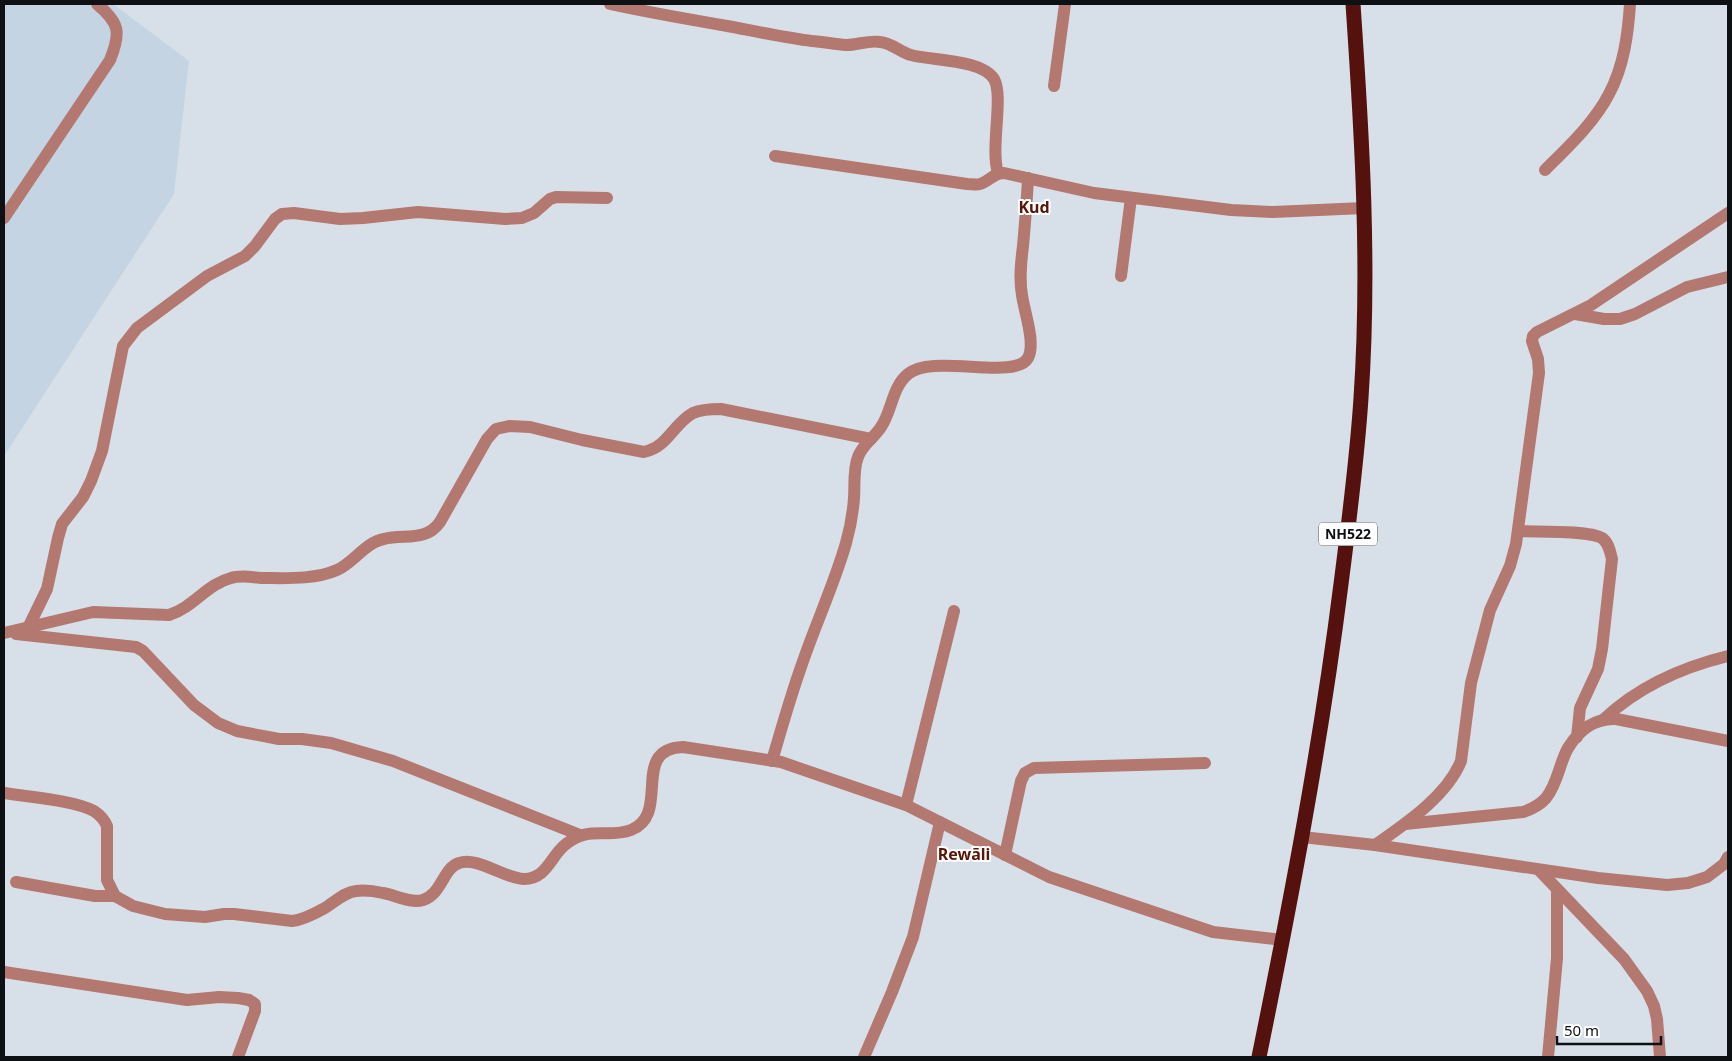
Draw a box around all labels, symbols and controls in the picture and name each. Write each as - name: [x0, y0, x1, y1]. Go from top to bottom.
- district label: Kud: [1018, 196, 1050, 218]
- road number: NH522: [1319, 522, 1377, 546]
- district label: Rewāli: [938, 843, 990, 865]
- scale bar: [1557, 1014, 1661, 1046]
- text: 50 m: [1564, 1020, 1599, 1040]

